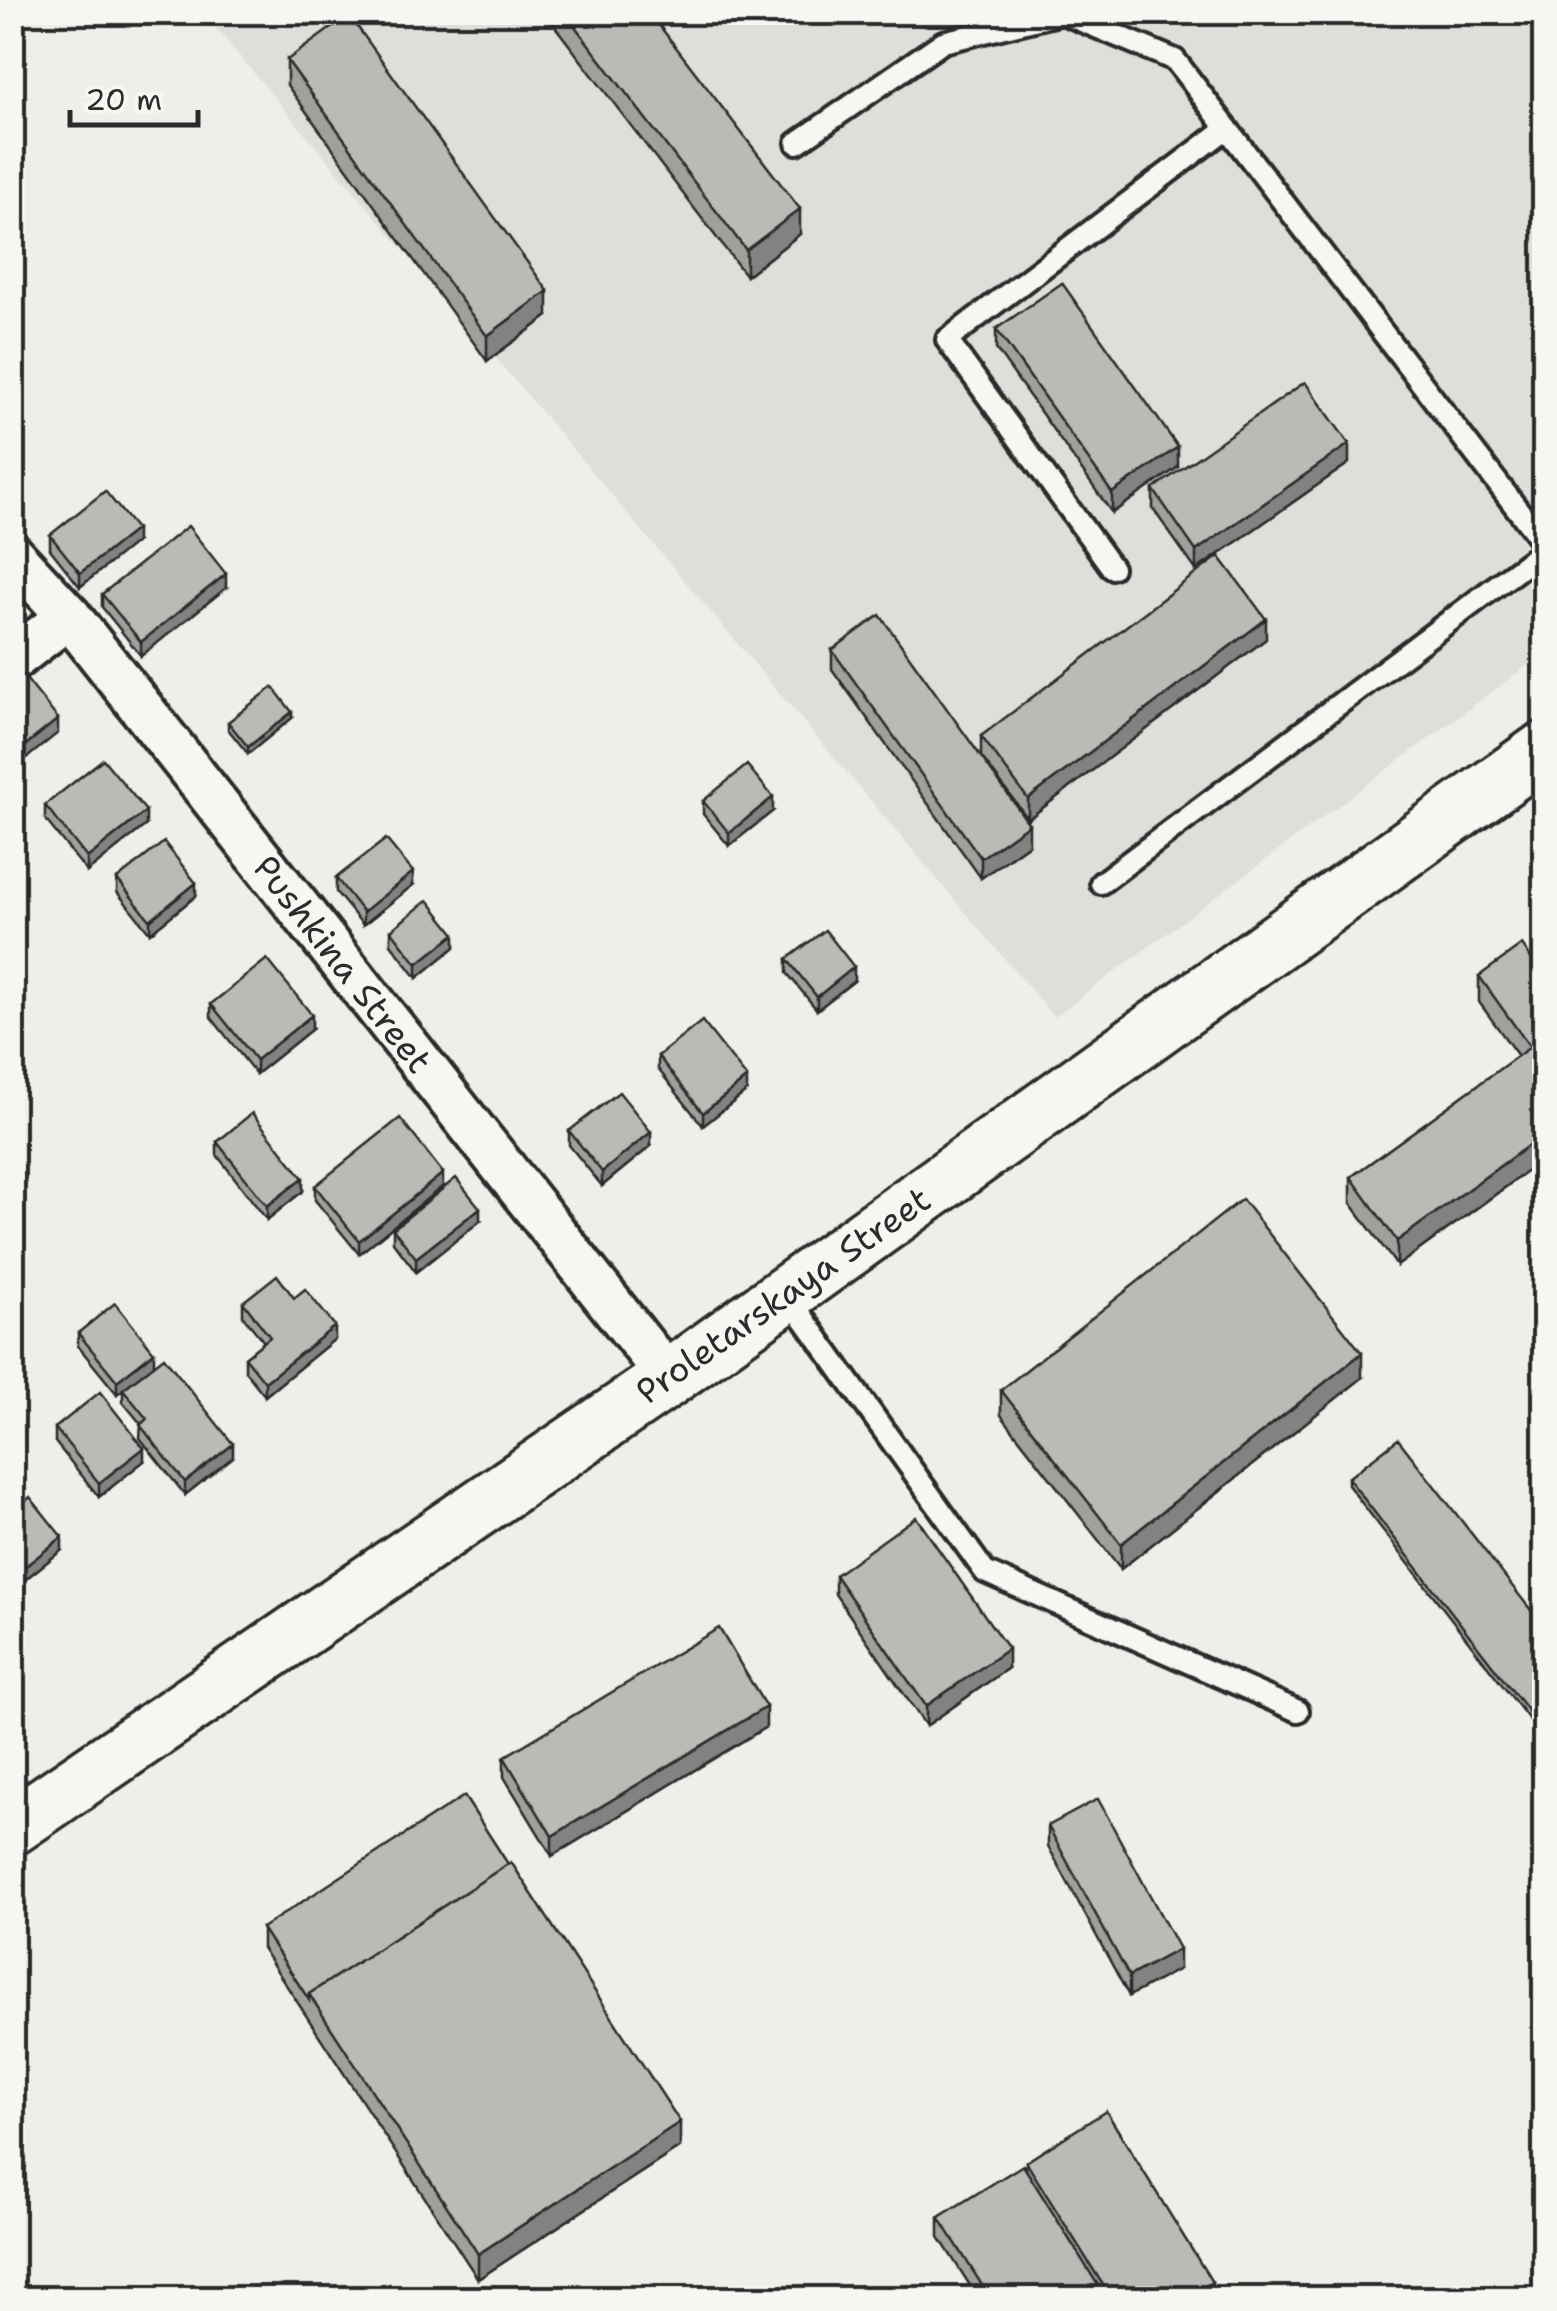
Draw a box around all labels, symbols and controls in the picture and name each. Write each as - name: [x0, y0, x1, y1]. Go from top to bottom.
- scale bar: [70, 65, 198, 127]
- text: 20 m: [85, 79, 162, 120]
- street label: Pushkina Street: [243, 845, 443, 1083]
- street label: Proletarskaya Street: [626, 1176, 940, 1414]

